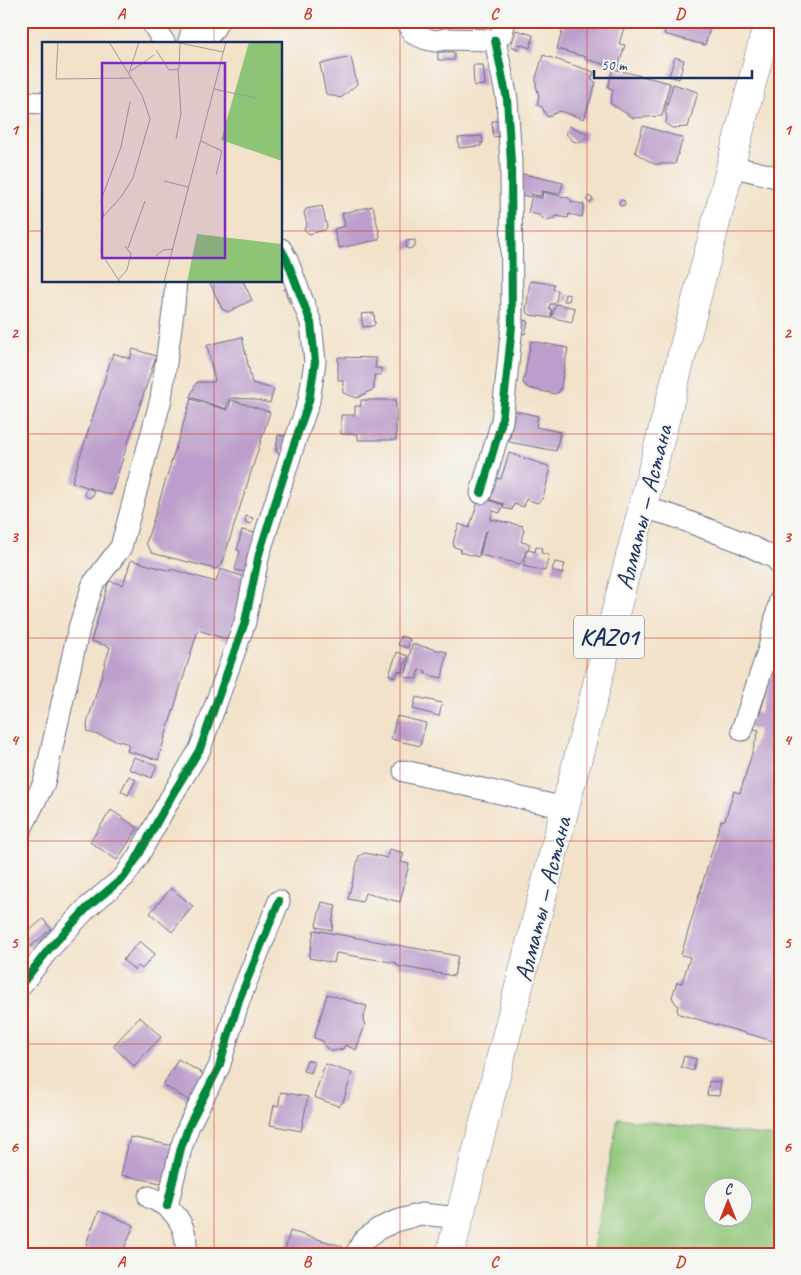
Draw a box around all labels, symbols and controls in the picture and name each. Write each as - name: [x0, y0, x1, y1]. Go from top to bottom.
- text: A: [117, 4, 127, 24]
- text: B: [303, 4, 313, 24]
- text: C: [490, 4, 500, 24]
- text: D: [675, 4, 686, 24]
- inset map: [42, 42, 282, 282]
- scale bar: [594, 48, 751, 80]
- text: 50 m: [601, 56, 628, 75]
- text: 1: [10, 120, 19, 140]
- text: 1: [783, 120, 792, 140]
- text: 2: [10, 323, 19, 343]
- text: 2: [783, 323, 792, 343]
- street label: Алматы — Астана: [608, 420, 680, 593]
- text: 3: [10, 527, 19, 547]
- text: 3: [783, 527, 792, 547]
- road number: KАZ01: [574, 616, 644, 659]
- text: 4: [10, 730, 19, 750]
- text: 4: [783, 730, 792, 750]
- street label: Алматы — Астана: [507, 812, 579, 985]
- text: 5: [11, 933, 20, 953]
- text: 5: [784, 933, 793, 953]
- text: 6: [10, 1137, 19, 1157]
- text: 6: [783, 1137, 792, 1157]
- north arrow: [704, 1178, 754, 1228]
- text: С: [725, 1181, 734, 1198]
- text: A: [117, 1252, 127, 1272]
- text: B: [303, 1252, 313, 1272]
- text: C: [490, 1252, 500, 1272]
- text: D: [675, 1252, 686, 1272]

